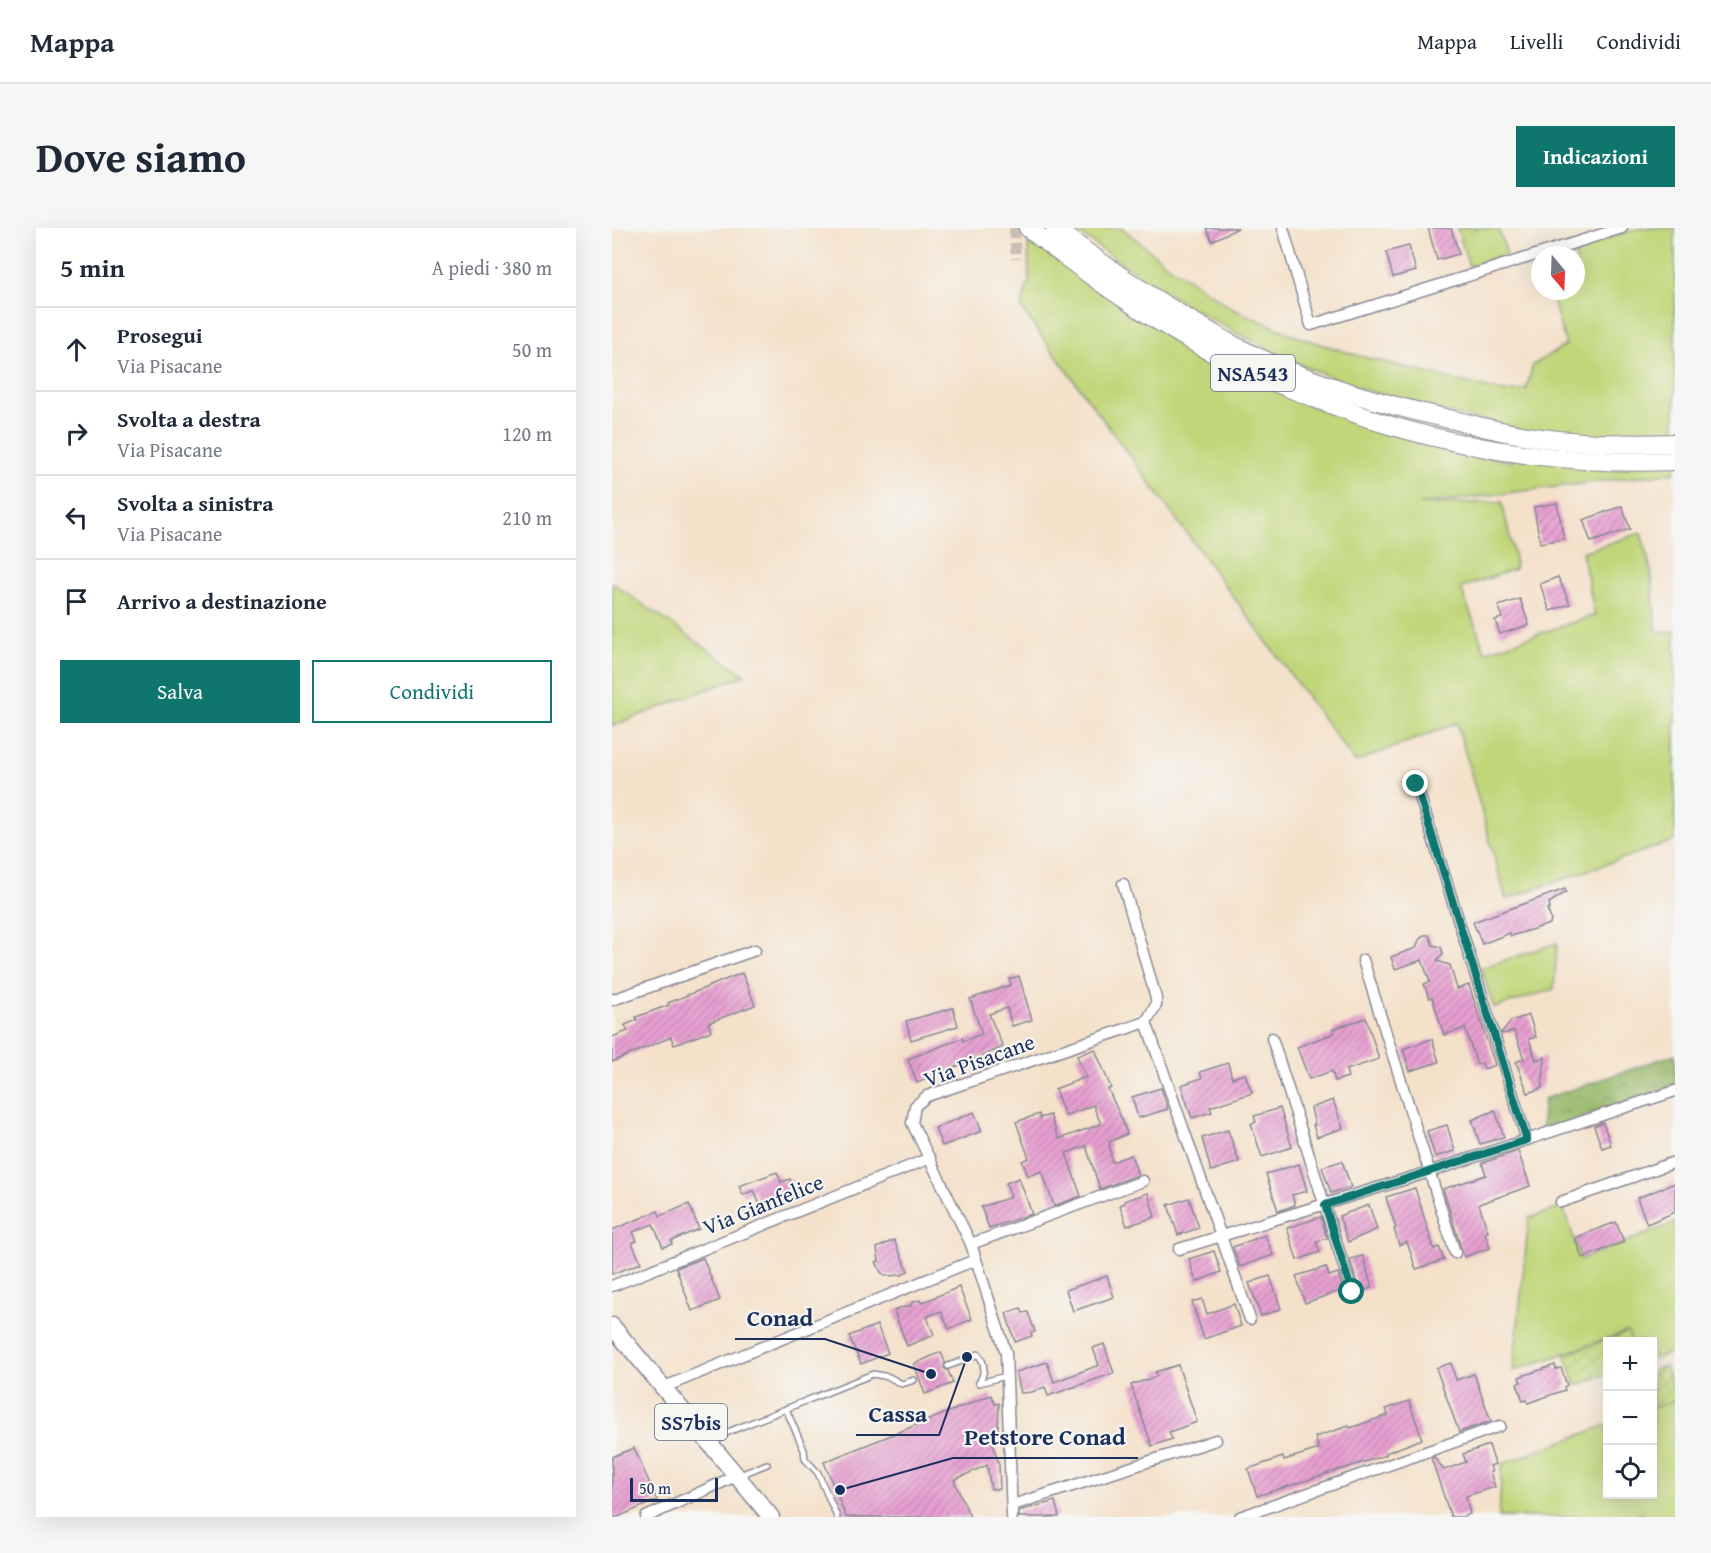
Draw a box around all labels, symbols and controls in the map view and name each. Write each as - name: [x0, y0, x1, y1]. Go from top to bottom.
- text: Mappa: [30, 21, 115, 62]
- text: Mappa: [1417, 26, 1477, 57]
- text: Livelli: [1510, 26, 1564, 57]
- text: Condividi: [1597, 26, 1681, 57]
- text: Dove siamo: [36, 126, 246, 187]
- button: Indicazioni: [1516, 126, 1675, 187]
- north arrow: [1531, 246, 1585, 300]
- text: 5 min: [60, 248, 125, 287]
- text: A piedi · 380 m: [432, 253, 552, 282]
- text: Prosegui: [117, 319, 203, 351]
- icon: ahead: [60, 333, 93, 366]
- text: 50 m: [512, 335, 552, 364]
- text: Via Pisacane: [117, 351, 222, 380]
- road number: NSA543: [1211, 355, 1295, 391]
- text: Svolta a destra: [117, 403, 261, 435]
- icon: right: [60, 417, 93, 450]
- text: 120 m: [502, 419, 552, 448]
- text: Via Pisacane: [117, 435, 222, 464]
- text: Svolta a sinistra: [117, 487, 274, 519]
- icon: left: [60, 501, 93, 534]
- text: 210 m: [502, 503, 552, 532]
- text: Via Pisacane: [117, 519, 222, 548]
- icon: arrive: [60, 585, 93, 618]
- text: Arrivo a destinazione: [117, 585, 327, 617]
- button: Salva: [60, 660, 300, 723]
- button: Condividi: [312, 660, 552, 723]
- route end: [1402, 770, 1428, 796]
- street label: Via Pisacane: [919, 1025, 1039, 1095]
- street label: Via Gianfelice: [698, 1165, 828, 1243]
- route start: [1338, 1278, 1364, 1304]
- callout: Conad: [735, 1297, 825, 1339]
- text: Conad: [747, 1300, 814, 1335]
- map controls: [1603, 1337, 1657, 1499]
- button: +: [1603, 1337, 1657, 1391]
- button: −: [1603, 1391, 1657, 1445]
- callout: Cassa: [856, 1393, 939, 1435]
- text: Cassa: [869, 1396, 928, 1431]
- road number: SS7bis: [655, 1404, 727, 1440]
- callout: Petstore Conad: [953, 1416, 1138, 1458]
- text: Petstore Conad: [964, 1419, 1126, 1454]
- button: locate: [1603, 1445, 1657, 1499]
- scale bar: [630, 1475, 718, 1502]
- text: 50 m: [639, 1476, 671, 1500]

